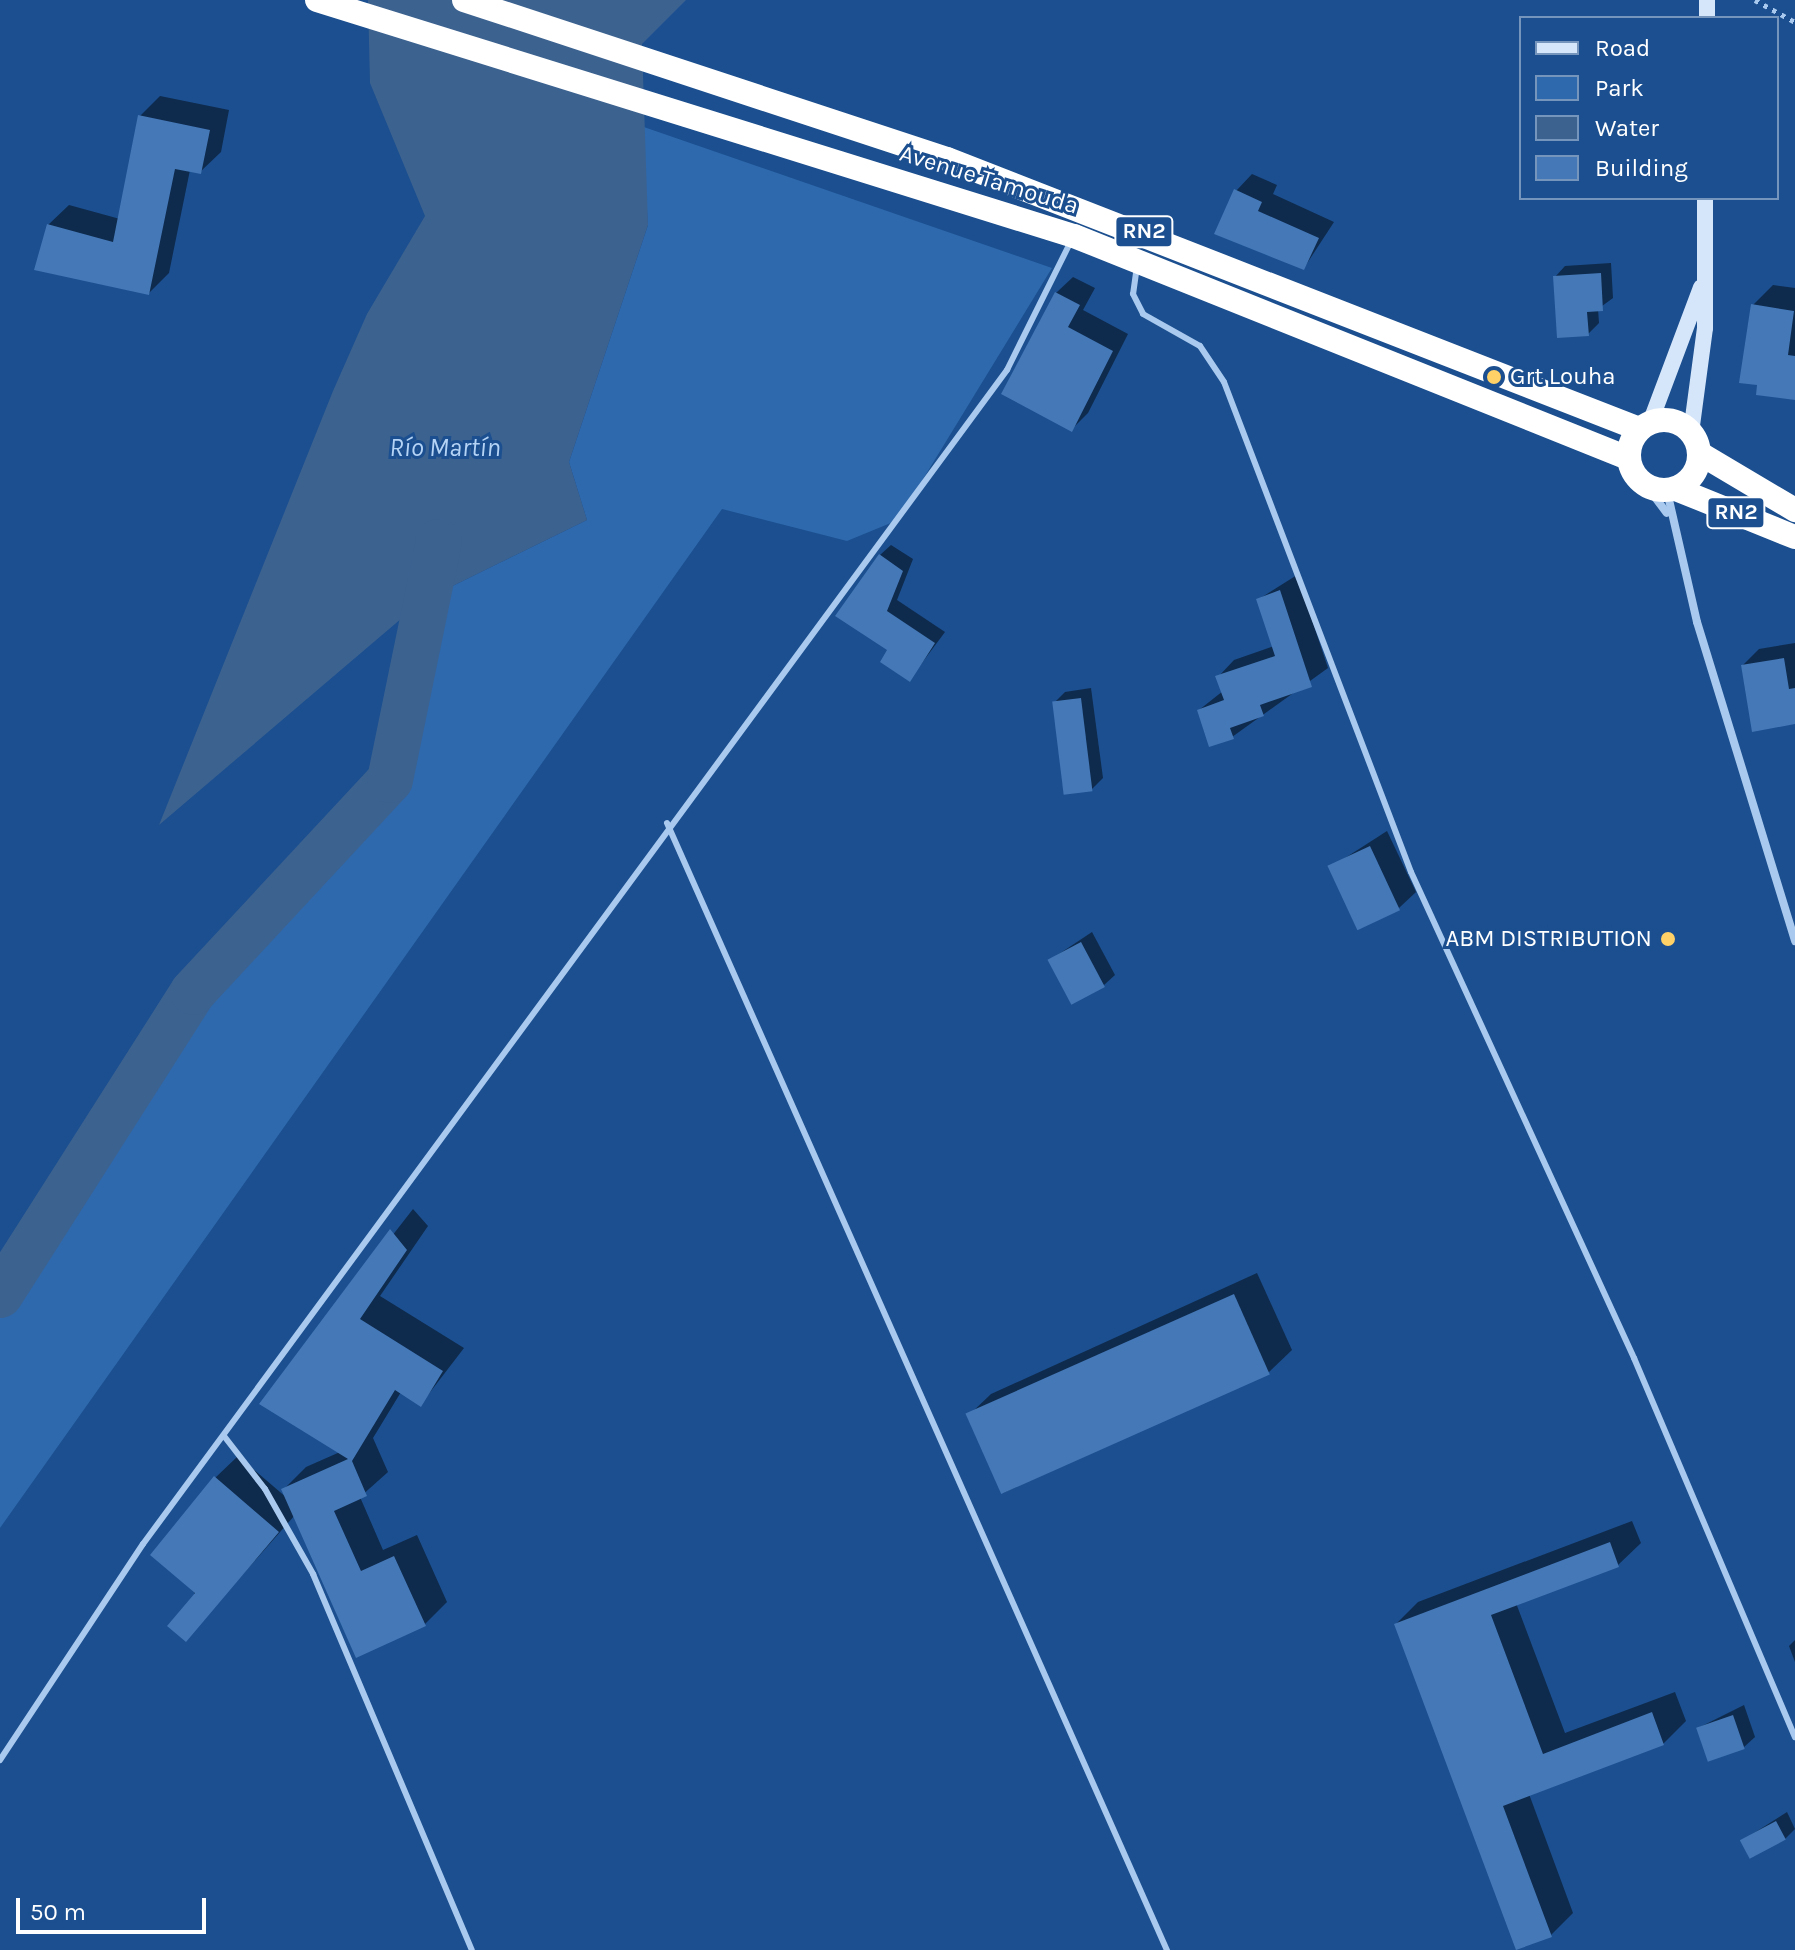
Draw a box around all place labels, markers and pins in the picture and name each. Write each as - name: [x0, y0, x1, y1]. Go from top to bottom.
- place label: Grt Louha: [1510, 363, 1615, 391]
- marker: Grt Louha: [1485, 368, 1503, 386]
- place label: ABM DISTRIBUTION: [1446, 925, 1652, 953]
- marker: ABM DISTRIBUTION: [1659, 930, 1677, 948]

